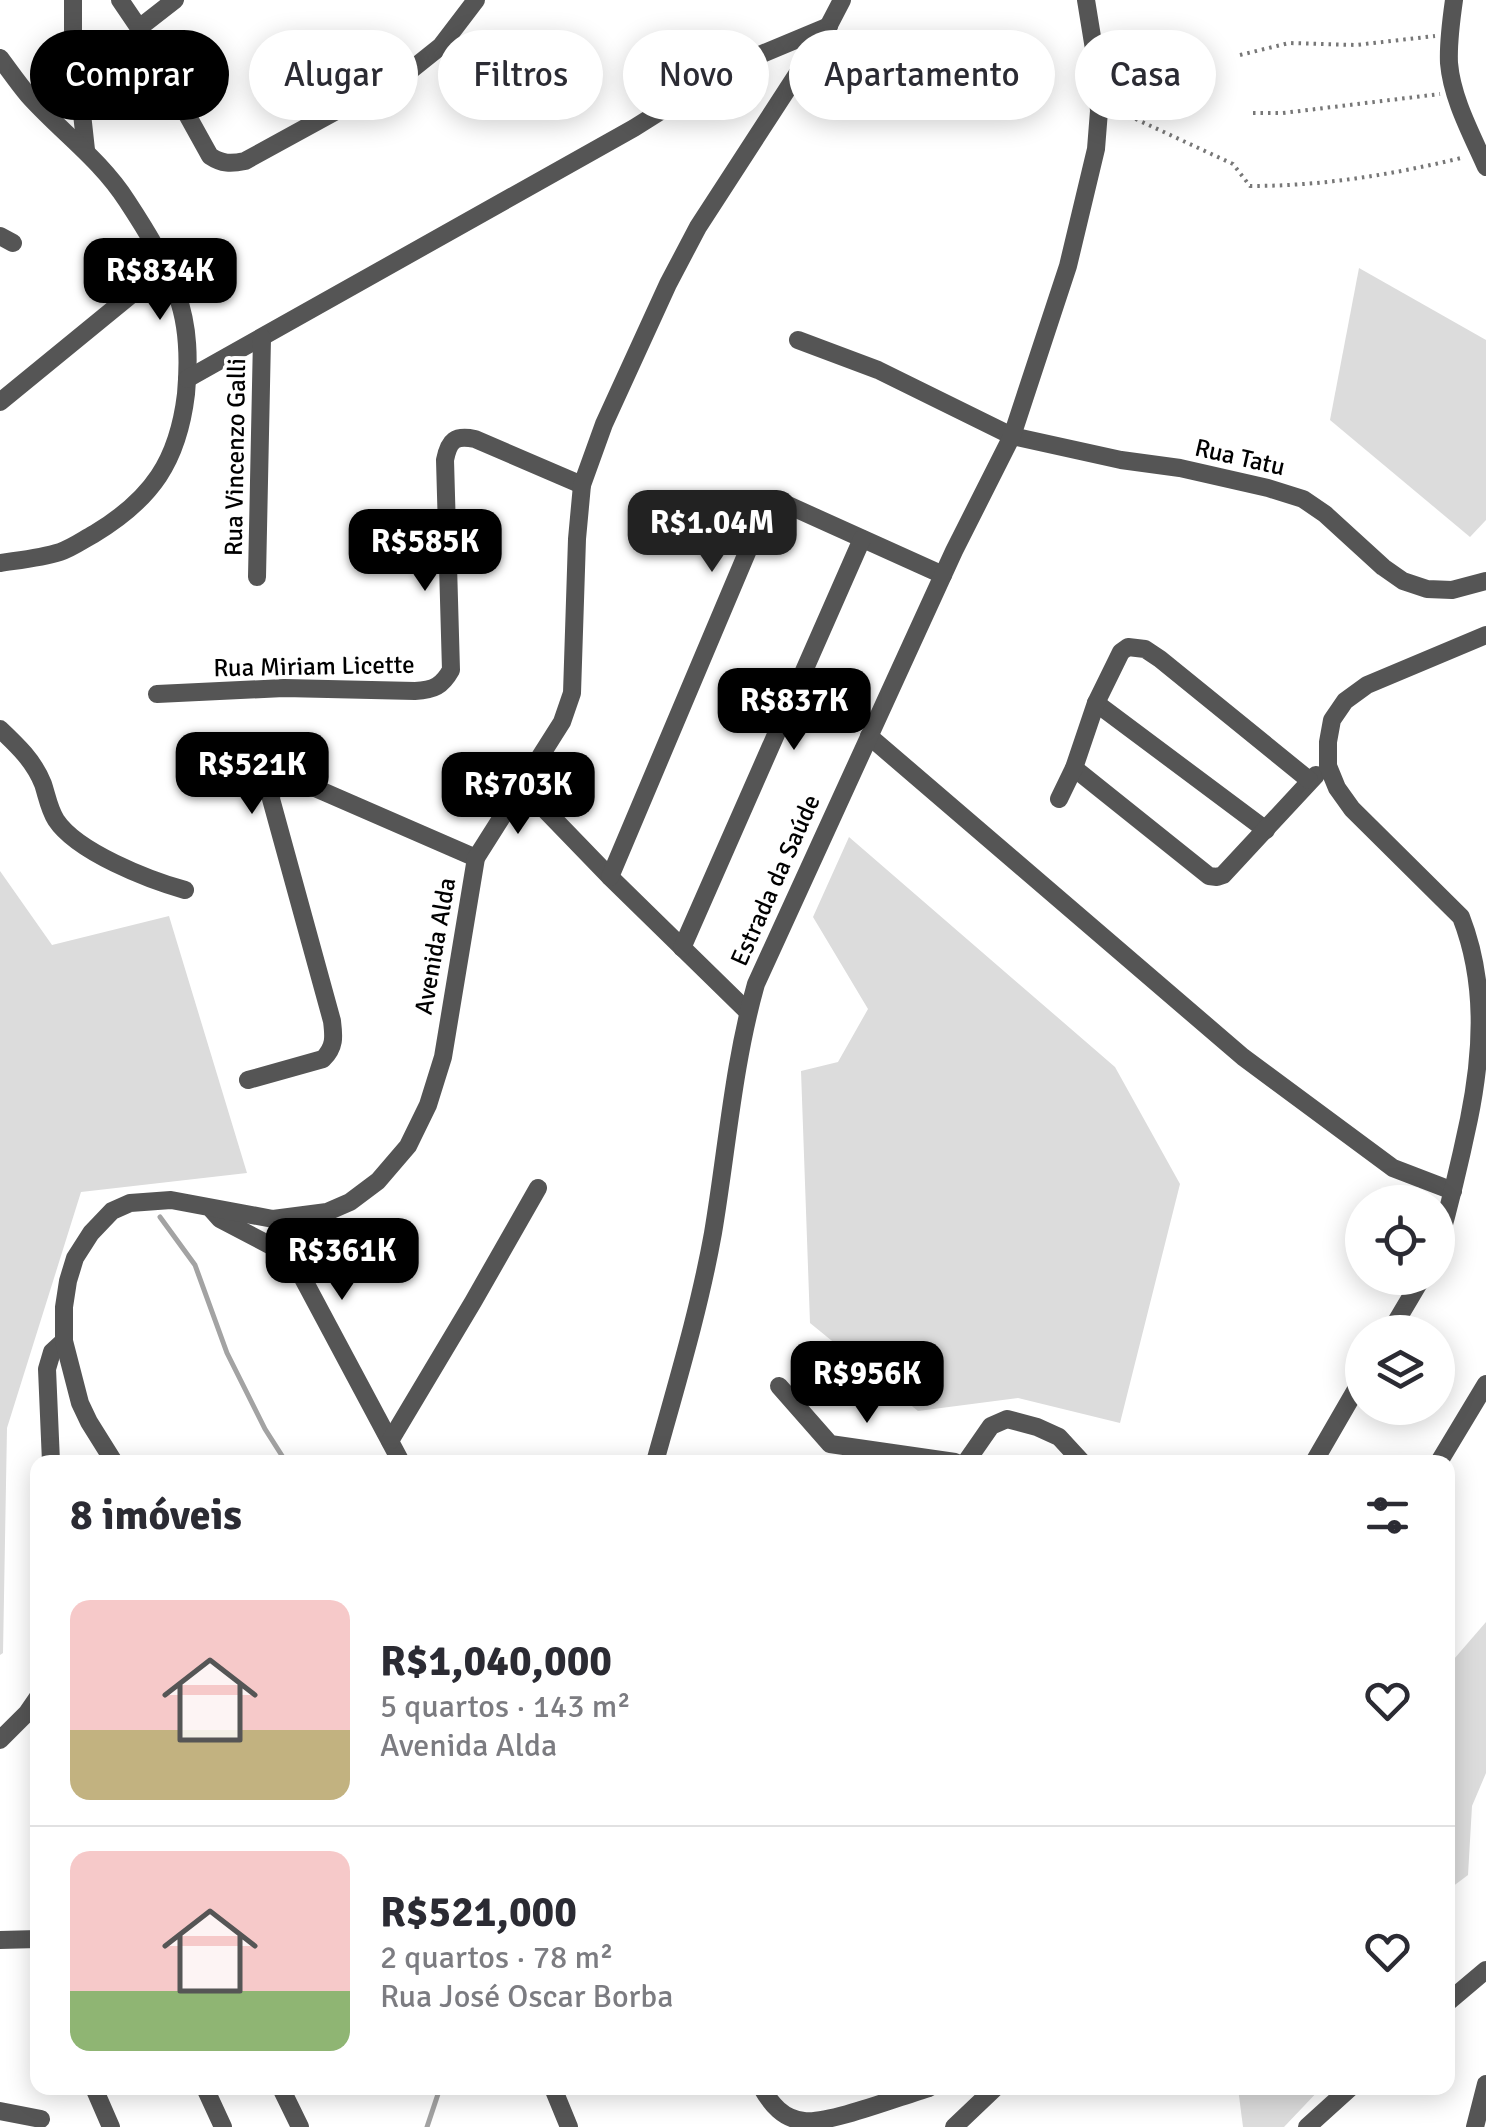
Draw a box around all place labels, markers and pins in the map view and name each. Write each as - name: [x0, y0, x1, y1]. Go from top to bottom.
- pin: R$834K: [79, 238, 241, 323]
- pin: R$1.04M: [620, 490, 804, 575]
- pin: R$585K: [344, 509, 506, 594]
- pin: R$837K: [713, 668, 875, 753]
- pin: R$521K: [171, 732, 333, 817]
- pin: R$703K: [437, 752, 599, 837]
- pin: R$361K: [261, 1218, 423, 1303]
- pin: R$956K: [786, 1341, 948, 1426]

